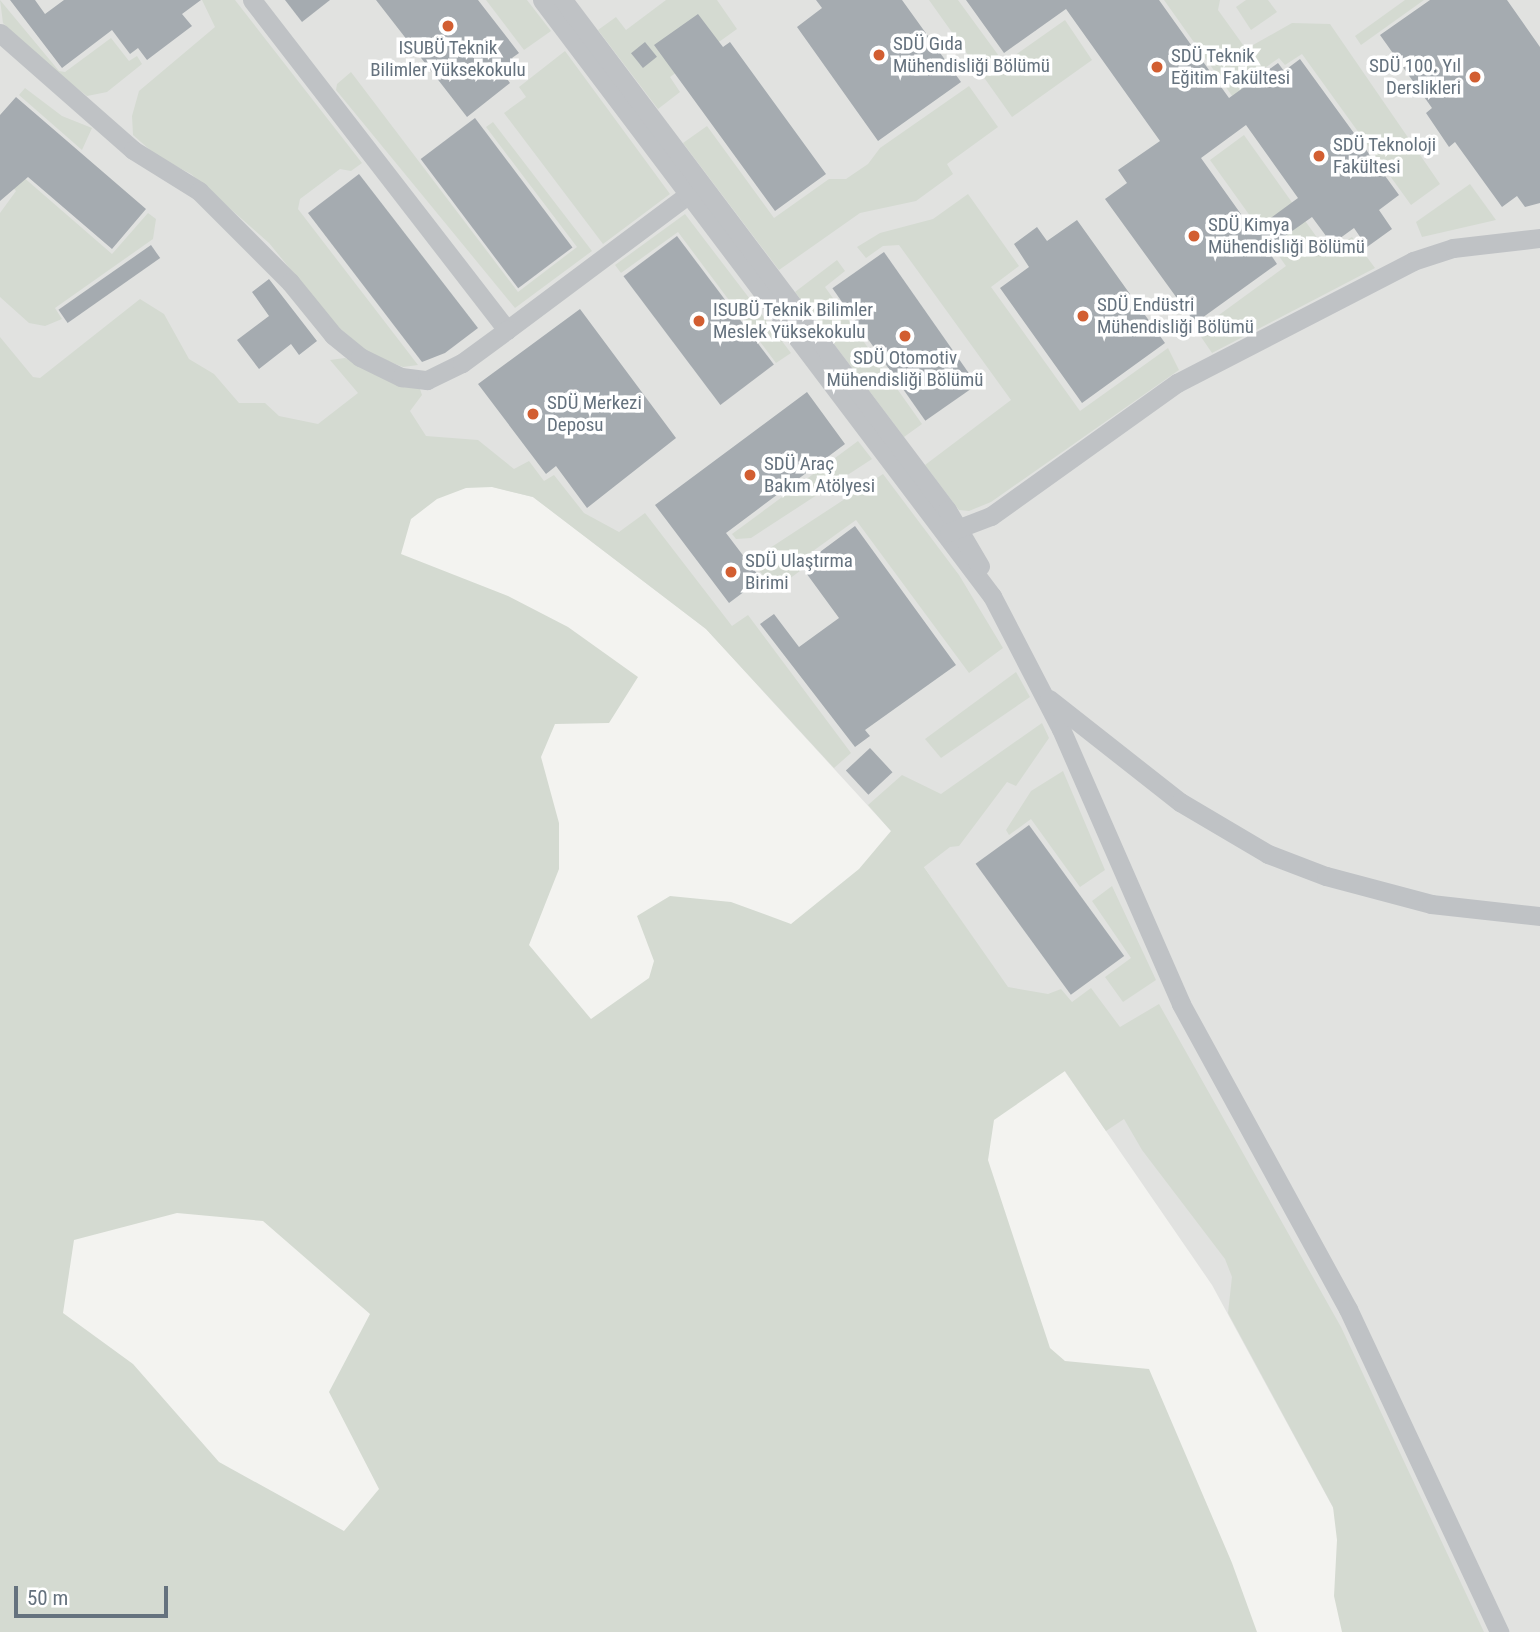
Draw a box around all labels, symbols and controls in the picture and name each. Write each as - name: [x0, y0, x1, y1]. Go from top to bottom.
- marker: ISUBÜ Teknik Bilimler Yüksekokulu: [440, 18, 456, 34]
- place label: SDÜ Gıda Mühendisliği Bölümü: [893, 33, 1050, 77]
- place label: ISUBÜ Teknik Bilimler Yüksekokulu: [370, 37, 526, 81]
- place label: SDÜ Teknik Eğitim Fakültesi: [1171, 45, 1290, 89]
- marker: SDÜ Gıda Mühendisliği Bölümü: [871, 47, 887, 63]
- place label: SDÜ 100. Yıl Derslikleri: [1369, 55, 1461, 99]
- marker: SDÜ Teknik Eğitim Fakültesi: [1149, 59, 1165, 75]
- marker: SDÜ 100. Yıl Derslikleri: [1467, 69, 1483, 85]
- place label: SDÜ Teknoloji Fakültesi: [1333, 134, 1436, 178]
- marker: SDÜ Teknoloji Fakültesi: [1311, 148, 1327, 164]
- place label: SDÜ Kimya Mühendisliği Bölümü: [1208, 214, 1365, 258]
- marker: SDÜ Kimya Mühendisliği Bölümü: [1186, 228, 1202, 244]
- place label: SDÜ Endüstri Mühendisliği Bölümü: [1097, 294, 1254, 338]
- place label: ISUBÜ Teknik Bilimler Meslek Yüksekokulu: [713, 299, 873, 343]
- marker: SDÜ Endüstri Mühendisliği Bölümü: [1075, 308, 1091, 324]
- marker: ISUBÜ Teknik Bilimler Meslek Yüksekokulu: [691, 313, 707, 329]
- marker: SDÜ Otomotiv Mühendisliği Bölümü: [897, 328, 913, 344]
- place label: SDÜ Otomotiv Mühendisliği Bölümü: [826, 347, 984, 391]
- place label: SDÜ Merkezi Deposu: [547, 392, 642, 436]
- marker: SDÜ Merkezi Deposu: [525, 406, 541, 422]
- place label: SDÜ Araç Bakım Atölyesi: [764, 453, 875, 497]
- marker: SDÜ Araç Bakım Atölyesi: [742, 467, 758, 483]
- place label: SDÜ Ulaştırma Birimi: [745, 550, 853, 594]
- marker: SDÜ Ulaştırma Birimi: [723, 564, 739, 580]
- scale bar: [18, 1572, 172, 1616]
- text: 50 m: [27, 1586, 68, 1610]

